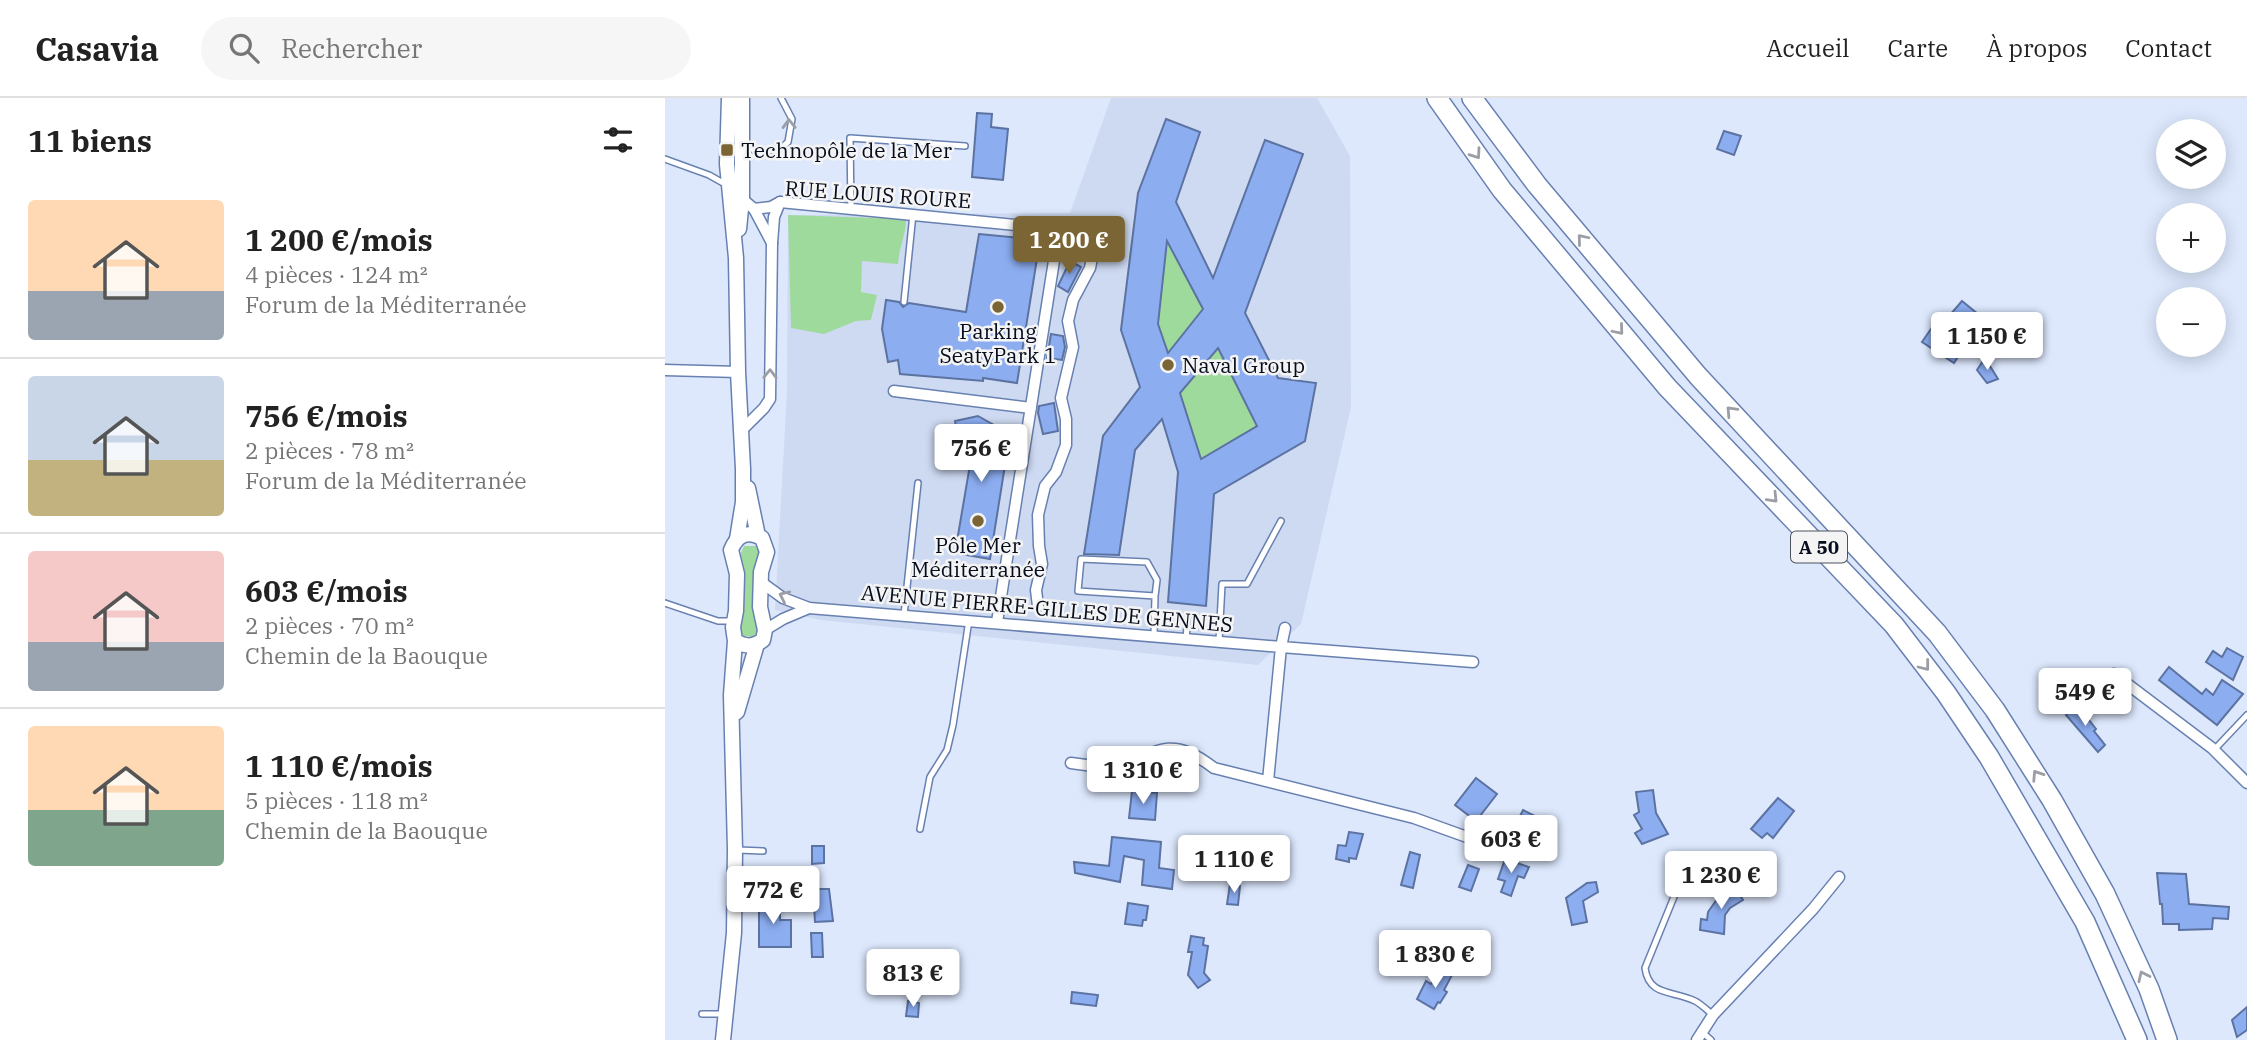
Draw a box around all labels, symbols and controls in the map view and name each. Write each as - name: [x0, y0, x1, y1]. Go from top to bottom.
- search box: [201, 17, 691, 80]
- text: Casavia: [35, 27, 159, 70]
- icon: search: [225, 29, 263, 67]
- text: Rechercher: [281, 31, 422, 65]
- text: Accueil: [1766, 32, 1850, 64]
- text: Carte: [1888, 32, 1948, 64]
- text: À propos: [1986, 32, 2087, 64]
- text: Contact: [2125, 32, 2212, 64]
- one-way arrow: [782, 118, 797, 129]
- map controls: [2156, 119, 2226, 357]
- button: layers: [2156, 119, 2226, 189]
- text: 11 biens: [28, 121, 152, 160]
- icon: filters: [599, 121, 637, 159]
- place label: Technopôle de la Mer: [741, 136, 953, 164]
- marker: Technopôle de la Mer: [719, 142, 735, 158]
- one-way arrow: [1468, 146, 1480, 159]
- street label: RUE LOUIS ROURE: [784, 174, 972, 214]
- button: +: [2156, 203, 2226, 273]
- pin: 1 200 €: [1004, 216, 1134, 276]
- text: 1 200 €/mois: [245, 220, 433, 259]
- text: 1 200 €: [1029, 224, 1109, 254]
- icon: home: [84, 228, 168, 312]
- one-way arrow: [1578, 234, 1590, 247]
- text: 4 pièces · 124 m²: [245, 259, 428, 289]
- button: −: [2156, 287, 2226, 357]
- text: Forum de la Méditerranée: [245, 289, 527, 319]
- marker: Parking SeatyPark 1: [990, 299, 1006, 315]
- pin: 1 150 €: [1922, 313, 2052, 372]
- place label: Parking SeatyPark 1: [939, 317, 1057, 369]
- text: 1 150 €: [1947, 320, 2027, 350]
- one-way arrow: [1611, 322, 1623, 335]
- place label: Naval Group: [1182, 351, 1305, 379]
- marker: Naval Group: [1160, 357, 1176, 373]
- one-way arrow: [763, 368, 778, 379]
- text: 756 €/mois: [245, 396, 408, 435]
- icon: home: [84, 404, 168, 488]
- one-way arrow: [1726, 406, 1739, 419]
- pin: 756 €: [932, 424, 1030, 484]
- text: 756 €: [950, 432, 1012, 462]
- text: 2 pièces · 78 m²: [245, 435, 414, 465]
- text: Forum de la Méditerranée: [245, 465, 527, 495]
- one-way arrow: [1764, 490, 1777, 503]
- marker: Pôle Mer Méditerranée: [970, 513, 986, 529]
- place label: Pôle Mer Méditerranée: [911, 531, 1045, 583]
- road number: A 50: [1791, 531, 1847, 562]
- text: 603 €/mois: [245, 571, 408, 610]
- street label: AVENUE PIERRE-GILLES DE GENNES: [860, 578, 1234, 638]
- icon: home: [84, 579, 168, 663]
- one-way arrow: [779, 590, 791, 604]
- text: 2 pièces · 70 m²: [245, 610, 414, 640]
- text: Chemin de la Baouque: [245, 640, 488, 670]
- one-way arrow: [1917, 659, 1930, 671]
- pin: 549 €: [2036, 668, 2134, 728]
- text: 549 €: [2054, 676, 2116, 706]
- text: 1 110 €/mois: [245, 746, 433, 785]
- pin: 1 310 €: [1078, 746, 1208, 806]
- icon: home: [84, 754, 168, 838]
- text: 1 310 €: [1103, 754, 1183, 784]
- one-way arrow: [2032, 770, 2045, 783]
- text: 5 pièces · 118 m²: [245, 785, 428, 815]
- text: Chemin de la Baouque: [245, 815, 488, 845]
- pin: 603 €: [1462, 816, 1560, 875]
- text: 603 €: [1480, 823, 1542, 853]
- pin: 1 110 €: [1169, 836, 1299, 895]
- text: 1 110 €: [1194, 843, 1274, 873]
- pin: 1 230 €: [1656, 852, 1786, 911]
- text: 1 230 €: [1681, 859, 1761, 889]
- pin: 772 €: [724, 866, 822, 926]
- text: 772 €: [742, 874, 804, 904]
- pin: 1 830 €: [1370, 930, 1500, 990]
- text: 1 830 €: [1395, 938, 1475, 968]
- pin: 813 €: [864, 950, 962, 1009]
- text: 813 €: [882, 957, 944, 987]
- one-way arrow: [2137, 971, 2151, 983]

